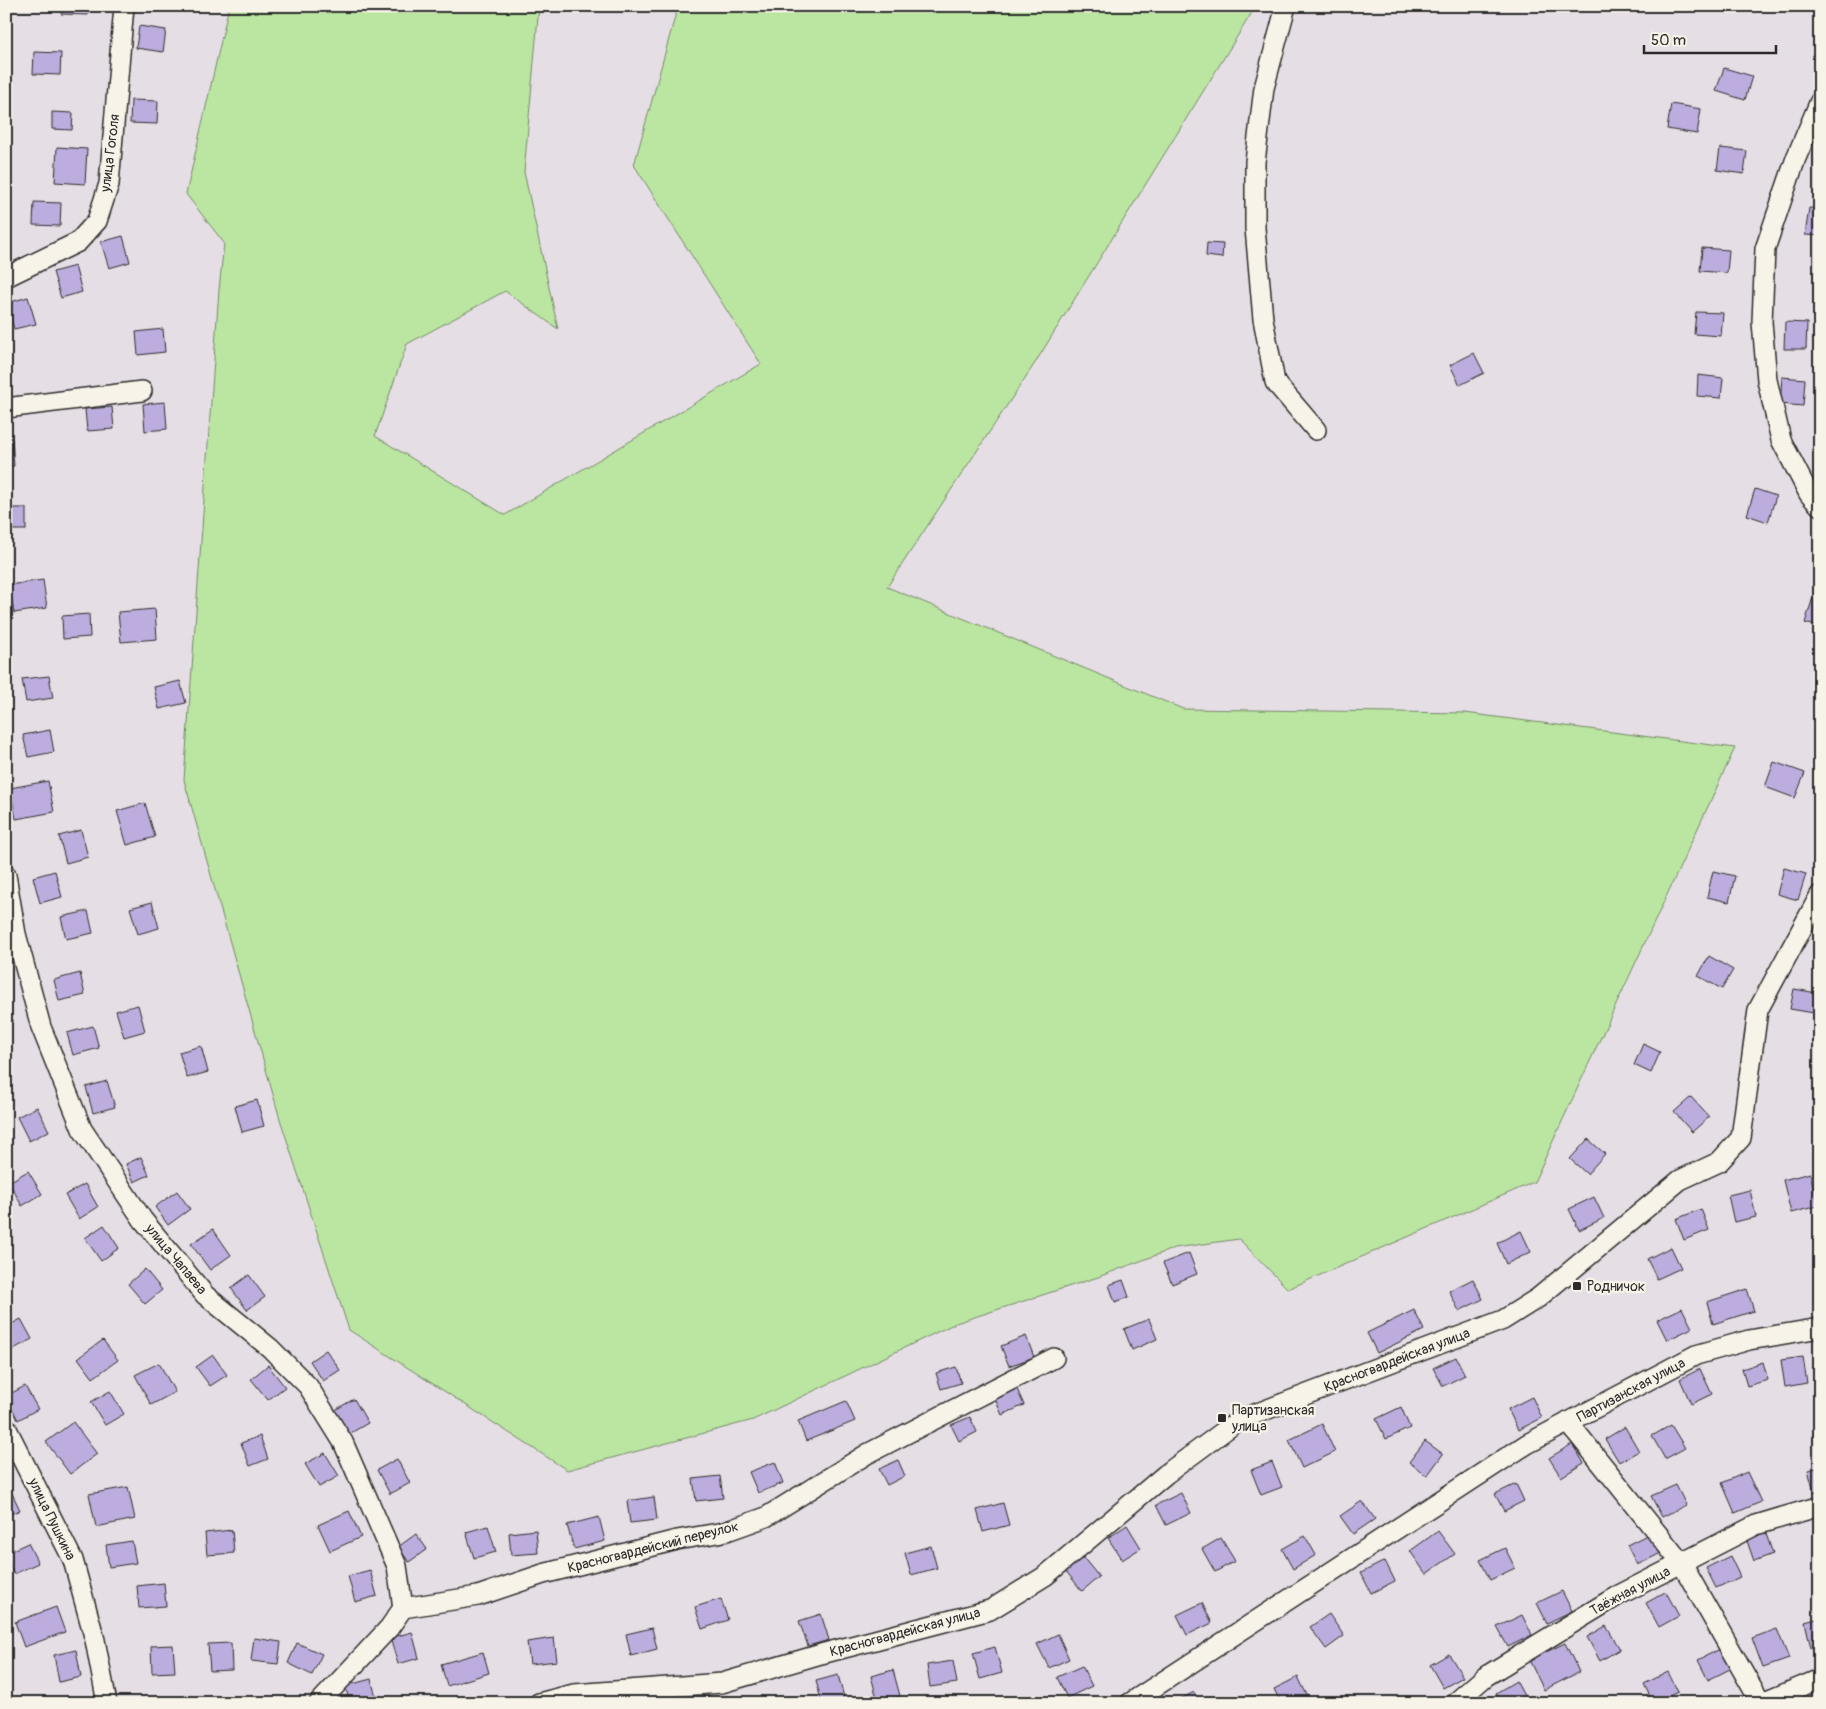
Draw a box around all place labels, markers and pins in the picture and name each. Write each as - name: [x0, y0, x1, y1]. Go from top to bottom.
- place label: Родничок: [1587, 1278, 1645, 1295]
- marker: Родничок: [1571, 1280, 1583, 1292]
- place label: Партизанская улица: [1231, 1402, 1314, 1435]
- marker: Партизанская улица: [1216, 1412, 1228, 1424]

